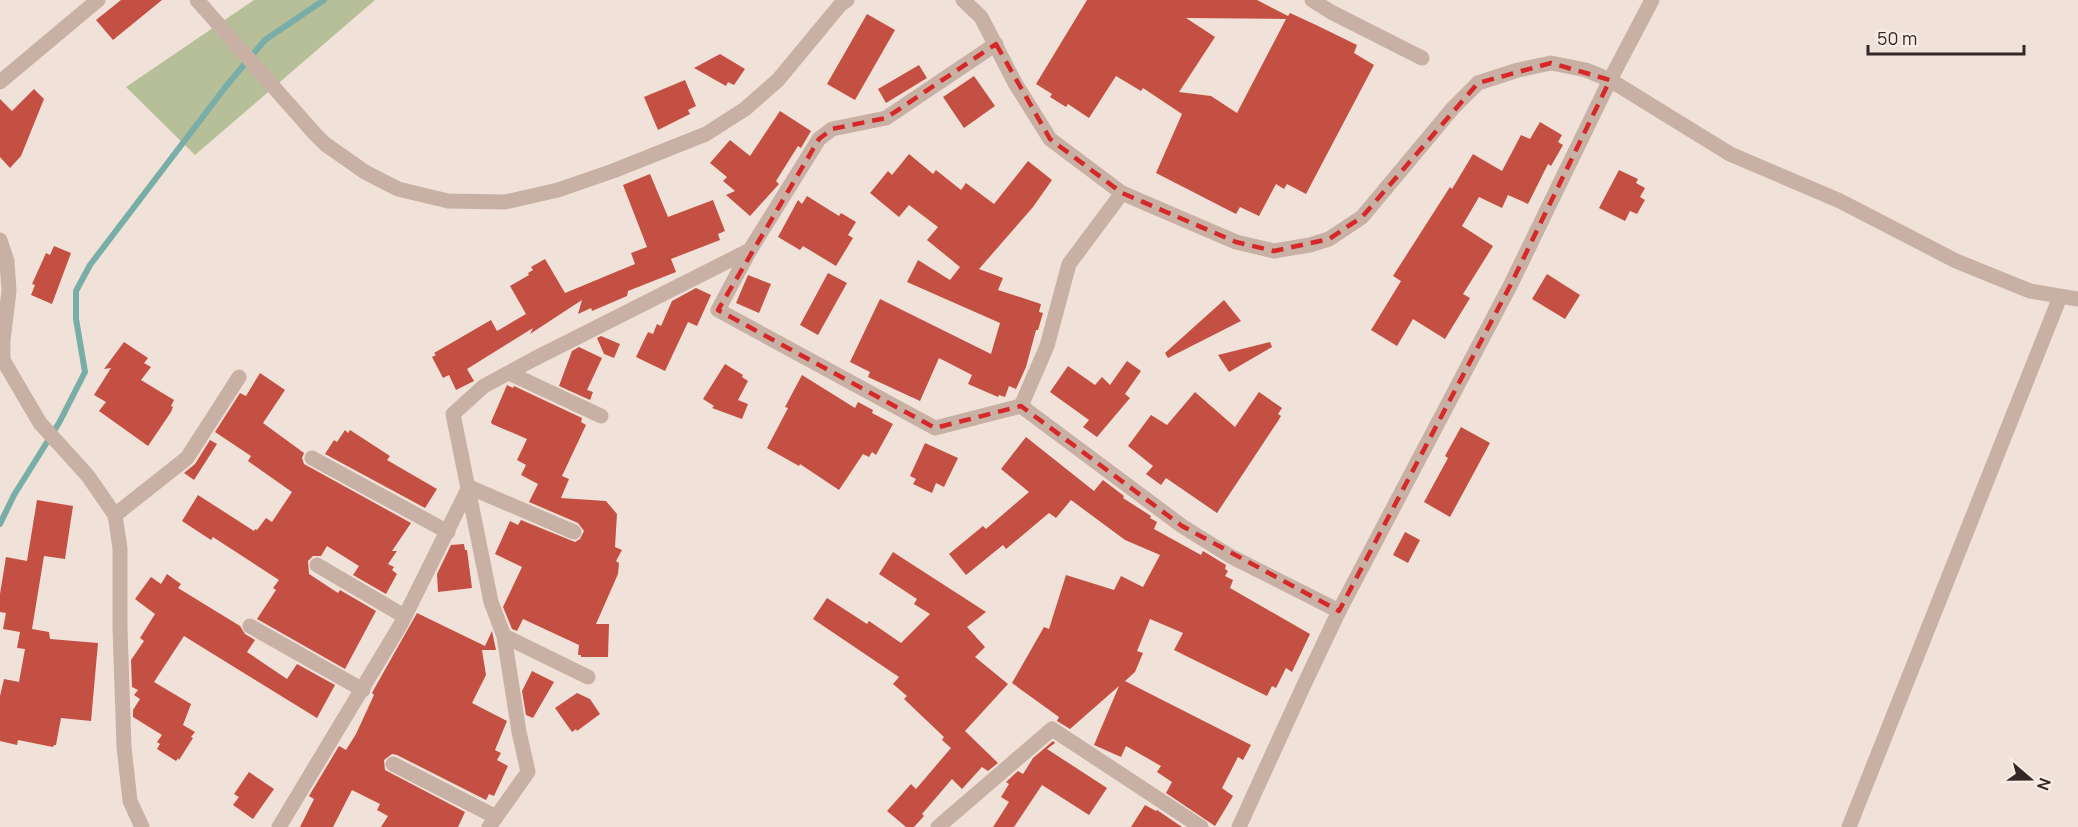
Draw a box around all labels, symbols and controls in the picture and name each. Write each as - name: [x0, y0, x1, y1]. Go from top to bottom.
- scale bar: [1868, 18, 2024, 56]
- text: 50 m: [1877, 26, 1917, 50]
- north arrow: [2000, 749, 2060, 809]
- text: N: [2032, 775, 2056, 793]

